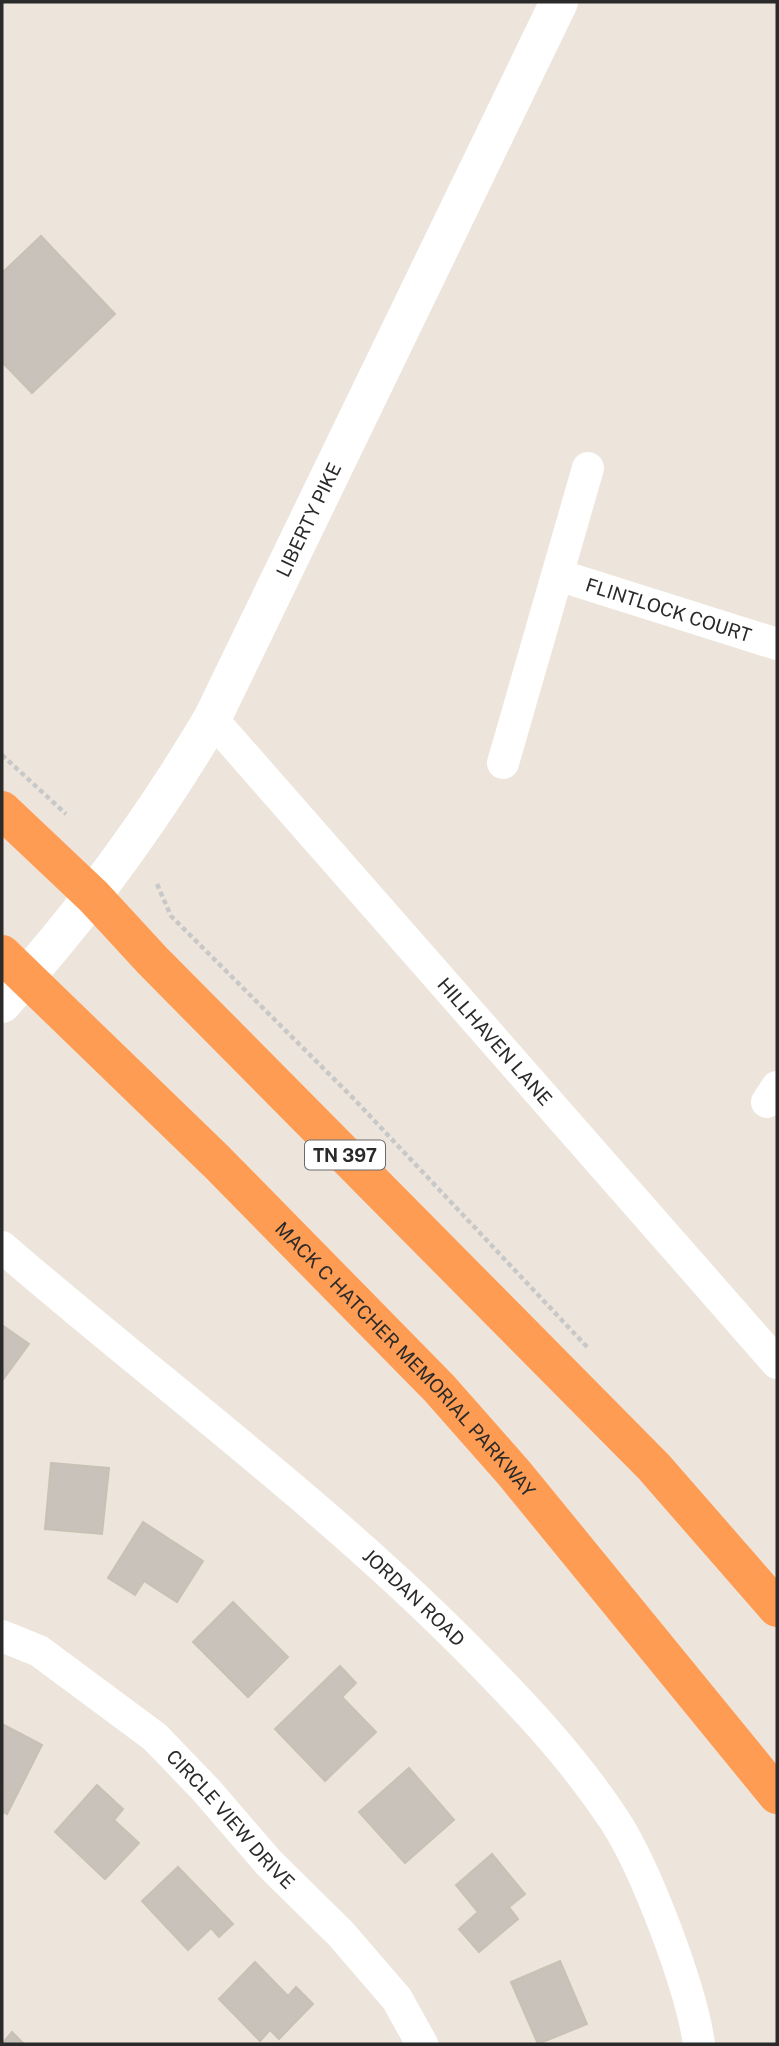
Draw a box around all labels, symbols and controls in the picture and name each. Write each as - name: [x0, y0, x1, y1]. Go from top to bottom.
- street label: LIBERTY PIKE: [271, 459, 345, 580]
- street label: FLINTLOCK COURT: [583, 573, 754, 646]
- street label: HILLHAVEN LANE: [433, 973, 557, 1110]
- road number: TN 397: [305, 1140, 385, 1170]
- street label: MACK C HATCHER MEMORIAL PARKWAY: [271, 1217, 540, 1502]
- street label: JORDAN ROAD: [359, 1544, 470, 1651]
- street label: CIRCLE VIEW DRIVE: [162, 1745, 299, 1893]

